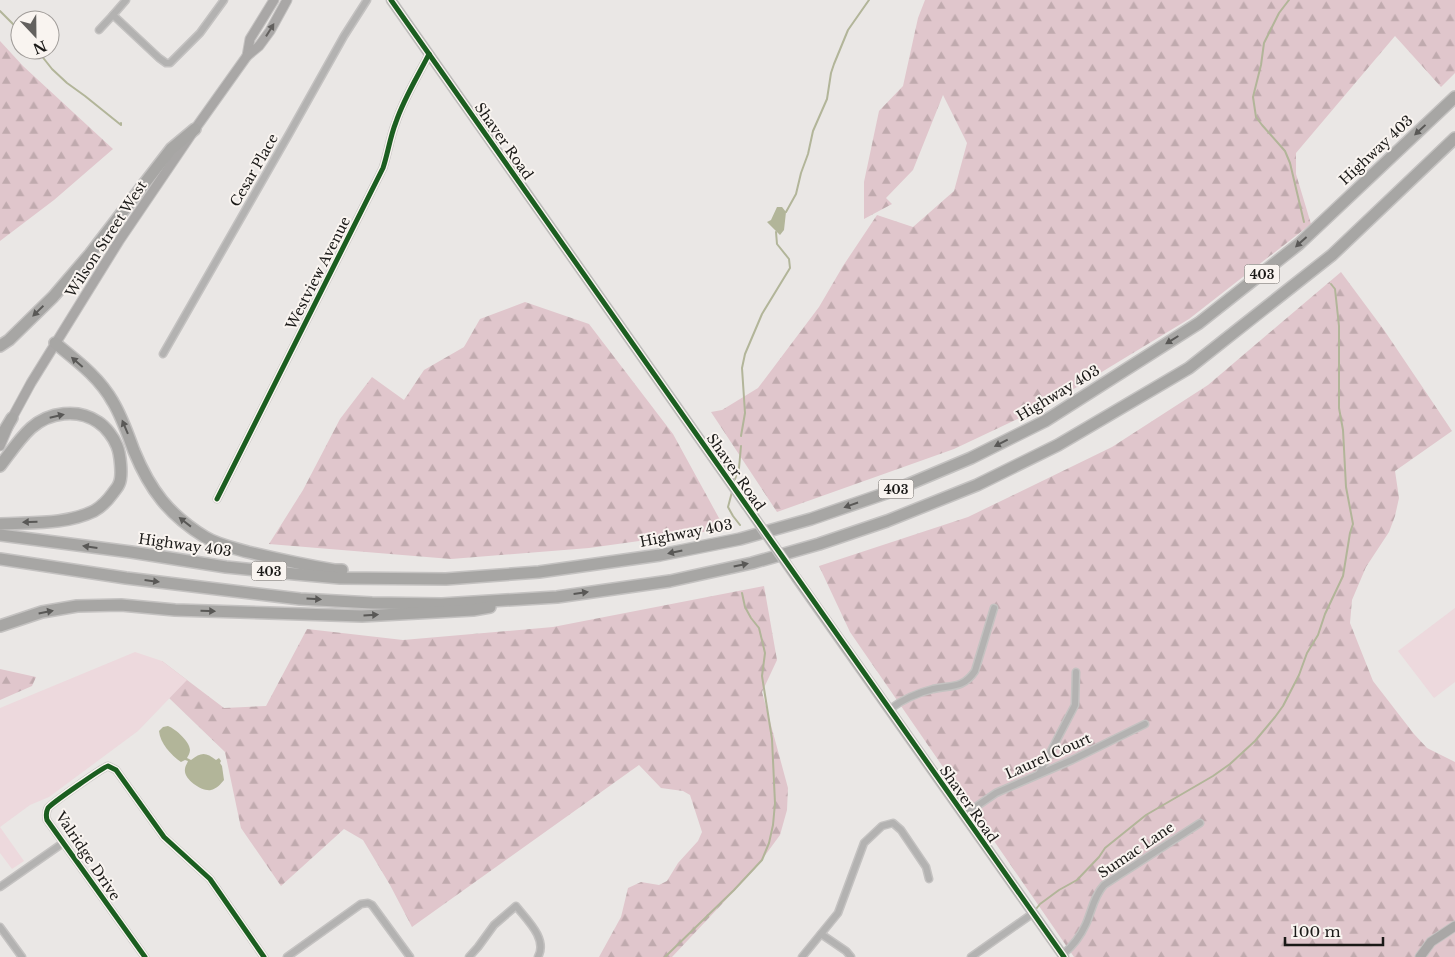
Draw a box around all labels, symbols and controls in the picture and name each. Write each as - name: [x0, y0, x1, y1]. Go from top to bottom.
- north arrow: [10, 10, 60, 60]
- one-way arrow: [265, 24, 275, 37]
- text: N: [30, 36, 49, 58]
- street label: Shaver Road: [471, 99, 537, 183]
- street label: Highway 403: [1335, 111, 1417, 189]
- one-way arrow: [1414, 124, 1426, 136]
- street label: Cesar Place: [226, 130, 282, 210]
- street label: Wilson Street West: [61, 177, 151, 302]
- street label: Westview Avenue: [281, 213, 354, 333]
- one-way arrow: [1295, 236, 1308, 247]
- road number: 403: [1244, 264, 1280, 284]
- one-way arrow: [33, 305, 45, 317]
- one-way arrow: [1166, 335, 1179, 345]
- one-way arrow: [70, 356, 83, 367]
- street label: Highway 403: [1013, 361, 1103, 425]
- one-way arrow: [50, 411, 66, 419]
- one-way arrow: [120, 420, 128, 434]
- street label: Shaver Road: [703, 430, 769, 514]
- one-way arrow: [994, 439, 1008, 447]
- road number: 403: [878, 479, 914, 498]
- one-way arrow: [844, 502, 859, 509]
- street label: Highway 403: [638, 515, 734, 551]
- one-way arrow: [179, 516, 192, 527]
- one-way arrow: [22, 518, 38, 526]
- street label: Highway 403: [137, 530, 233, 560]
- one-way arrow: [82, 543, 98, 551]
- one-way arrow: [667, 548, 682, 556]
- one-way arrow: [733, 561, 749, 569]
- road number: 403: [252, 562, 286, 580]
- one-way arrow: [144, 577, 160, 585]
- one-way arrow: [573, 589, 589, 597]
- one-way arrow: [306, 596, 322, 604]
- one-way arrow: [39, 607, 55, 615]
- one-way arrow: [200, 607, 216, 615]
- one-way arrow: [363, 611, 379, 619]
- street label: Laurel Court: [1002, 729, 1094, 783]
- street label: Shaver Road: [936, 762, 1002, 846]
- street label: Valridge Drive: [51, 807, 124, 904]
- street label: Sumac Lane: [1094, 818, 1178, 882]
- scale bar: [1285, 914, 1382, 946]
- text: 100 m: [1292, 922, 1341, 941]

